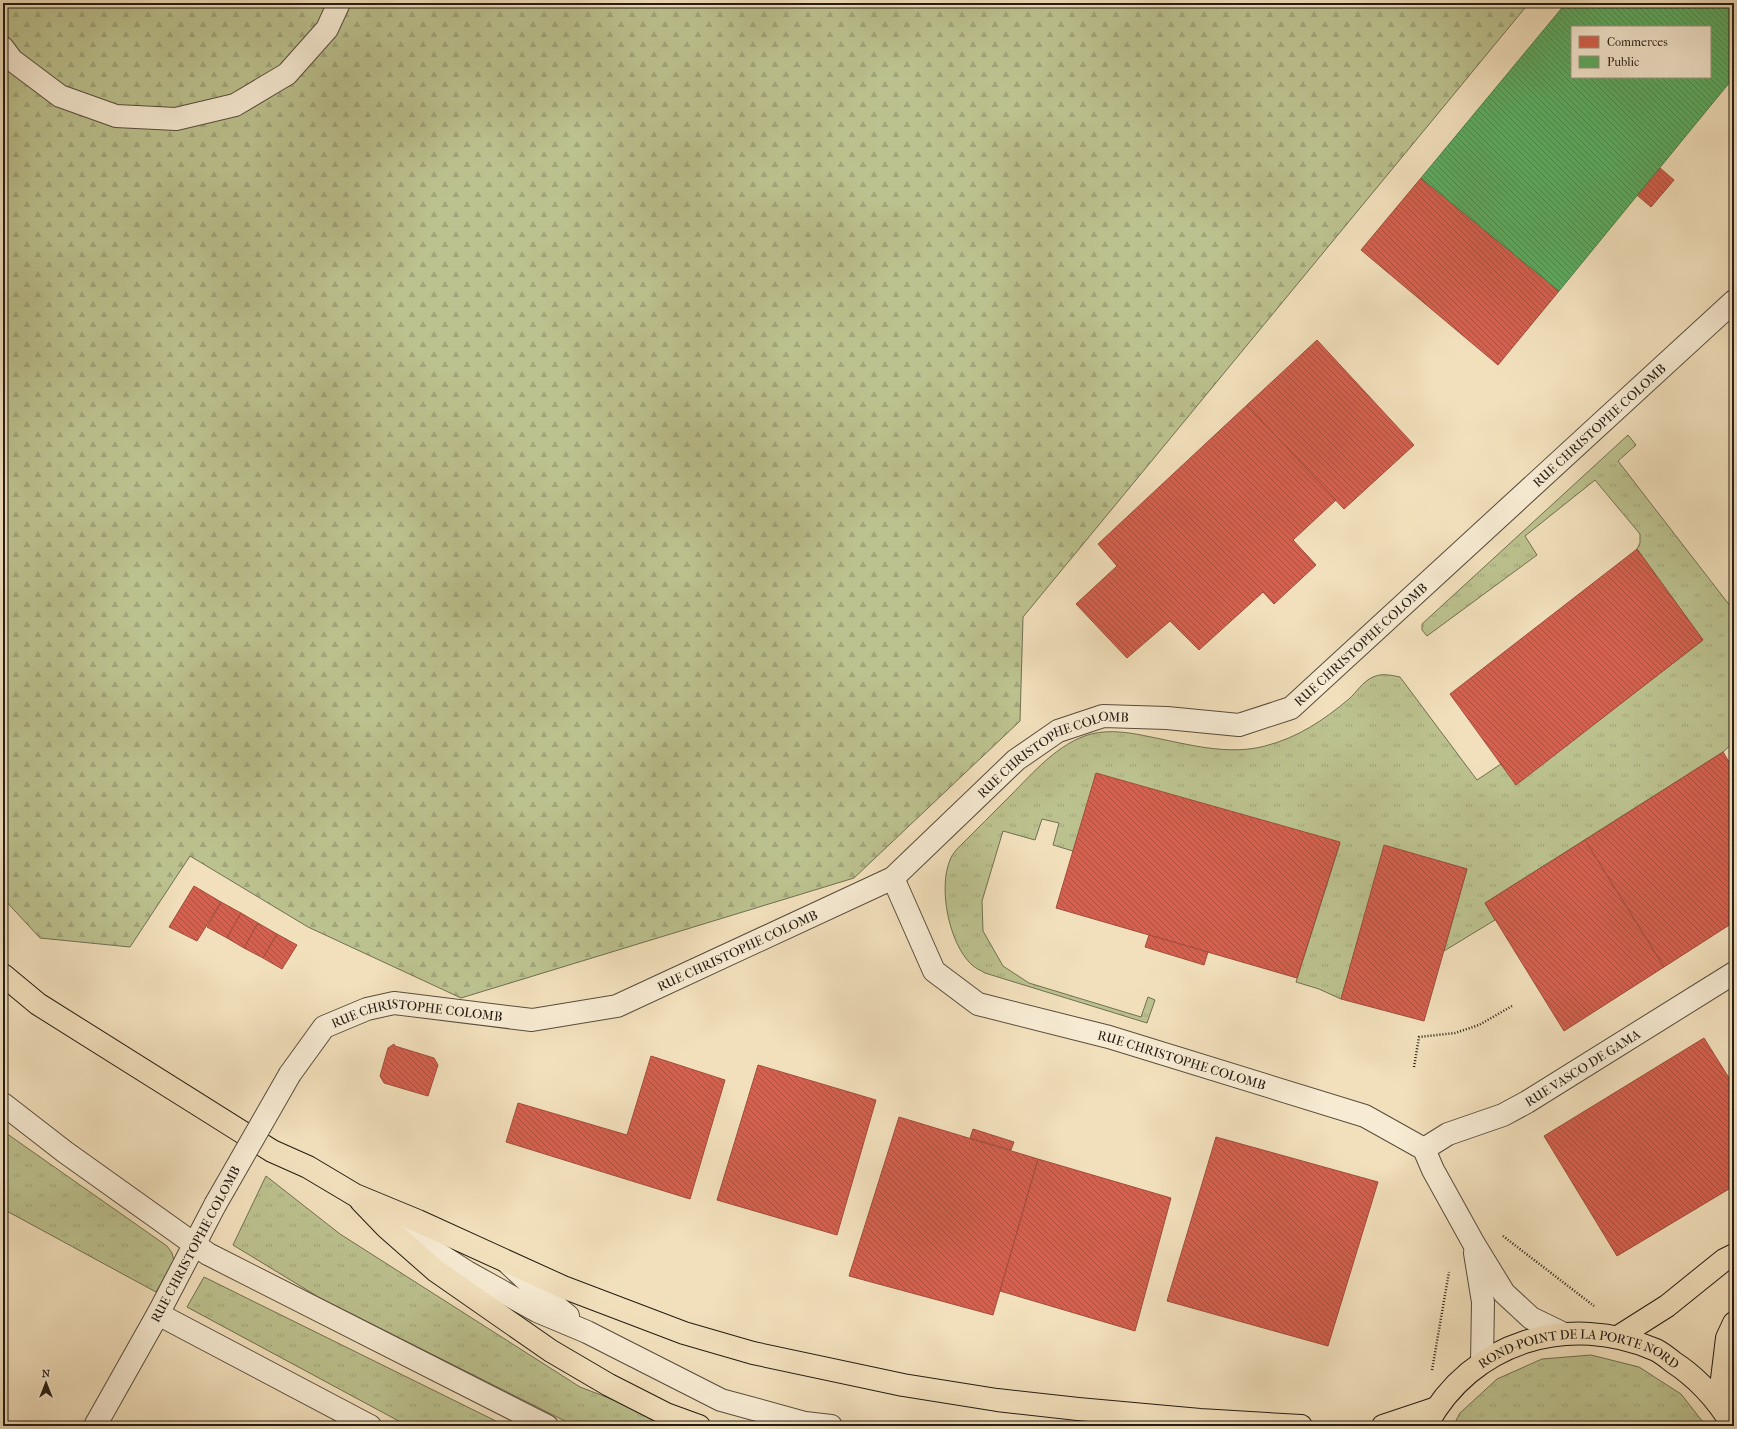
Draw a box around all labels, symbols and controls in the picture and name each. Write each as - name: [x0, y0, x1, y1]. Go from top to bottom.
- legend: [1571, 26, 1711, 78]
- text: Commerces: [1607, 35, 1668, 49]
- text: Public: [1607, 55, 1639, 69]
- street label: RUE CHRISTOPHE COLOMB: [1530, 361, 1669, 490]
- street label: RUE CHRISTOPHE COLOMB: [1291, 580, 1430, 709]
- street label: RUE CHRISTOPHE COLOMB: [975, 709, 1129, 801]
- street label: RUE CHRISTOPHE COLOMB: [655, 907, 820, 994]
- street label: RUE CHRISTOPHE COLOMB: [329, 996, 503, 1031]
- street label: RUE VASCO DE GAMA: [1522, 1026, 1644, 1109]
- street label: RUE CHRISTOPHE COLOMB: [1096, 1027, 1268, 1093]
- street label: RUE CHRISTOPHE COLOMB: [148, 1164, 243, 1325]
- text: ROND-POINT DE LA PORTE NORD: [1475, 1327, 1682, 1372]
- street label: ROND-POINT DE LA PORTE NORD: [1473, 1360, 1685, 1376]
- north arrow: [26, 1363, 66, 1403]
- text: N: [42, 1367, 51, 1380]

